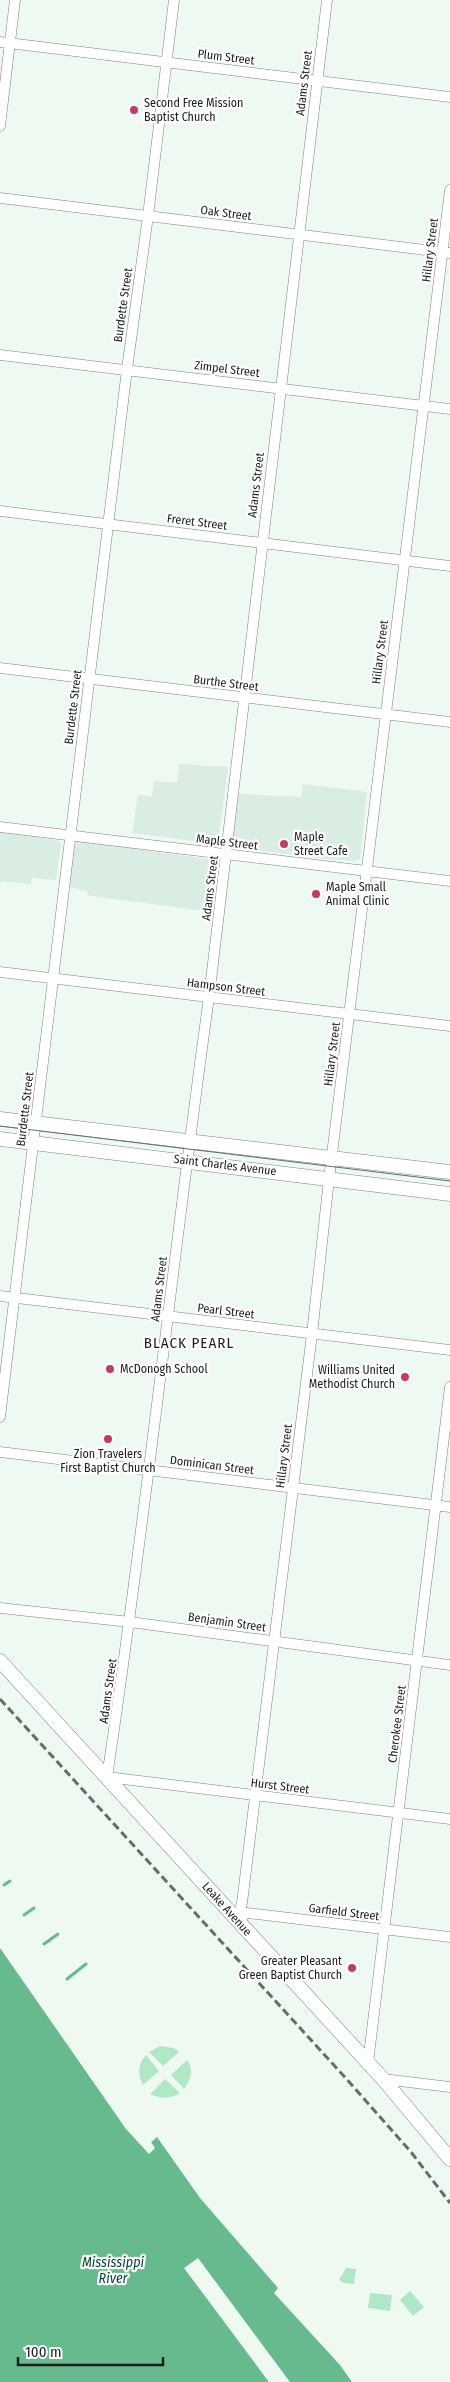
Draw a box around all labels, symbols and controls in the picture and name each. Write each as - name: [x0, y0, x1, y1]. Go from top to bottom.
- street label: Plum Street: [197, 47, 255, 67]
- street label: Adams Street: [293, 50, 315, 116]
- place label: Second Free Mission Baptist Church: [144, 96, 243, 124]
- marker: Second Free Mission Baptist Church: [128, 104, 140, 116]
- street label: Oak Street: [200, 203, 252, 223]
- street label: Hillary Street: [419, 217, 441, 283]
- street label: Burdette Street: [111, 267, 135, 343]
- street label: Zimpel Street: [194, 358, 261, 380]
- street label: Adams Street: [245, 452, 267, 518]
- street label: Freret Street: [166, 511, 228, 533]
- street label: Hillary Street: [369, 619, 391, 685]
- street label: Burdette Street: [61, 669, 85, 745]
- street label: Burthe Street: [193, 672, 259, 694]
- place label: Maple Street Cafe: [294, 830, 348, 858]
- street label: Maple Street: [195, 831, 259, 853]
- marker: Maple Street Cafe: [278, 838, 290, 850]
- street label: Adams Street: [199, 855, 221, 921]
- place label: Maple Small Animal Clinic: [326, 880, 389, 908]
- marker: Maple Small Animal Clinic: [310, 888, 322, 900]
- street label: Hampson Street: [186, 975, 266, 999]
- street label: Hillary Street: [321, 1021, 343, 1087]
- street label: Burdette Street: [13, 1071, 37, 1147]
- street label: Saint Charles Avenue: [173, 1152, 277, 1178]
- street label: Adams Street: [148, 1256, 170, 1322]
- street label: Pearl Street: [197, 1301, 255, 1321]
- district label: BLACK PEARL: [144, 1334, 234, 1352]
- place label: McDonogh School: [120, 1362, 208, 1376]
- marker: McDonogh School: [104, 1363, 116, 1375]
- place label: Williams United Methodist Church: [309, 1363, 395, 1391]
- marker: Williams United Methodist Church: [399, 1371, 411, 1383]
- street label: Hillary Street: [273, 1423, 295, 1489]
- marker: Zion Travelers First Baptist Church: [102, 1433, 114, 1445]
- place label: Zion Travelers First Baptist Church: [60, 1447, 156, 1475]
- street label: Dominican Street: [169, 1453, 255, 1477]
- street label: Benjamin Street: [187, 1610, 267, 1634]
- street label: Adams Street: [97, 1658, 119, 1724]
- street label: Cherokee Street: [385, 1684, 409, 1764]
- street label: Hurst Street: [250, 1775, 310, 1797]
- street label: Leake Avenue: [199, 1879, 255, 1939]
- street label: Garfield Street: [308, 1901, 380, 1923]
- place label: Greater Pleasant Green Baptist Church: [239, 1954, 342, 1982]
- marker: Greater Pleasant Green Baptist Church: [346, 1962, 358, 1974]
- water label: Mississippi River: [82, 2254, 145, 2287]
- scale bar: [18, 2334, 162, 2366]
- text: 100 m: [25, 2343, 62, 2361]

